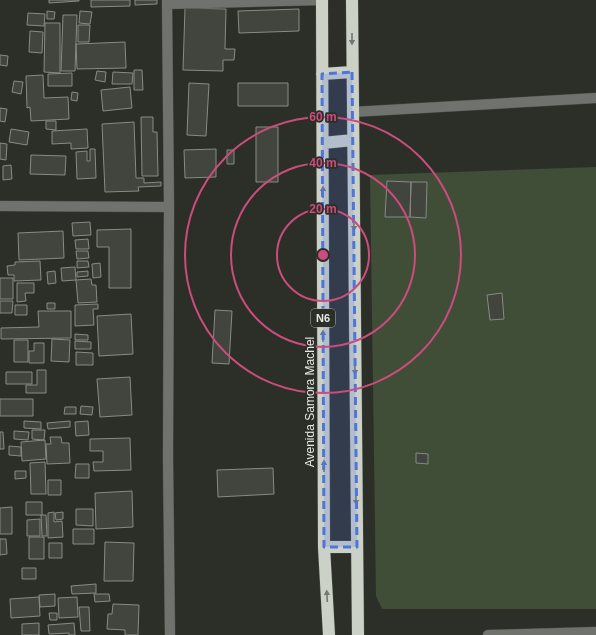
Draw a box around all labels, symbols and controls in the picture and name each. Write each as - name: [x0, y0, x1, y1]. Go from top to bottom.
- one-way arrow: [349, 33, 355, 46]
- text: 60 m: [309, 110, 337, 124]
- text: 40 m: [309, 156, 337, 170]
- one-way arrow: [320, 185, 326, 198]
- text: 20 m: [309, 202, 337, 216]
- one-way arrow: [351, 219, 357, 232]
- centre of rings: [316, 248, 330, 262]
- road number: N6: [311, 309, 335, 327]
- one-way arrow: [320, 329, 326, 342]
- street label: Avenida Samora Machel: [303, 337, 317, 467]
- one-way arrow: [352, 363, 358, 376]
- one-way arrow: [321, 459, 327, 472]
- one-way arrow: [353, 493, 360, 505]
- one-way arrow: [323, 590, 330, 602]

